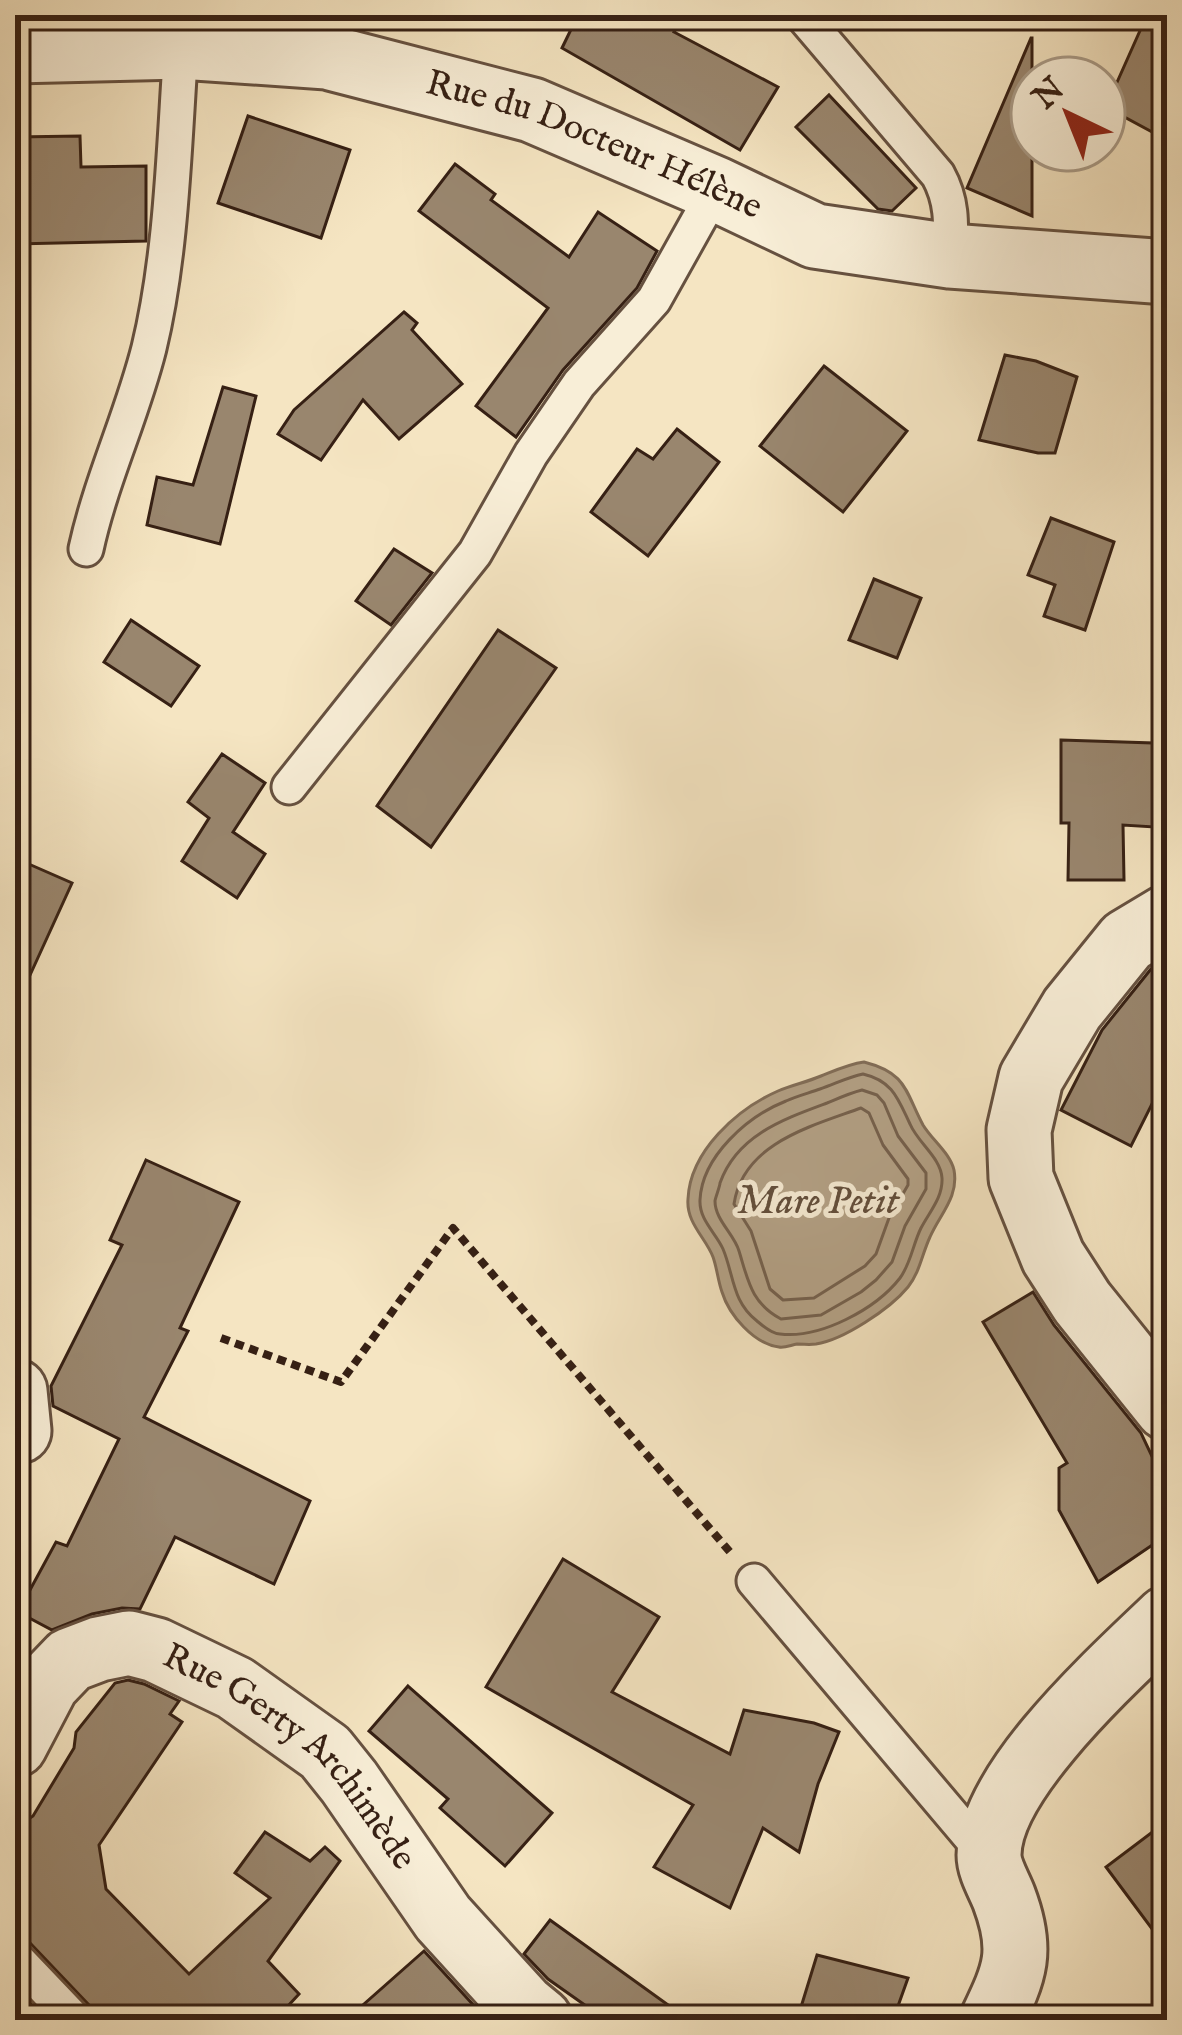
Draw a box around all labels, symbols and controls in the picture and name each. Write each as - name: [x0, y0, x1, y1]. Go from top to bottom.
- north arrow: [1008, 54, 1128, 174]
- street label: Rue du Docteur Hélène: [421, 61, 769, 230]
- text: N: [1024, 69, 1075, 120]
- water label: Mare Petit: [737, 1178, 900, 1227]
- street label: Rue Gerty Archimède: [155, 1634, 426, 1879]

